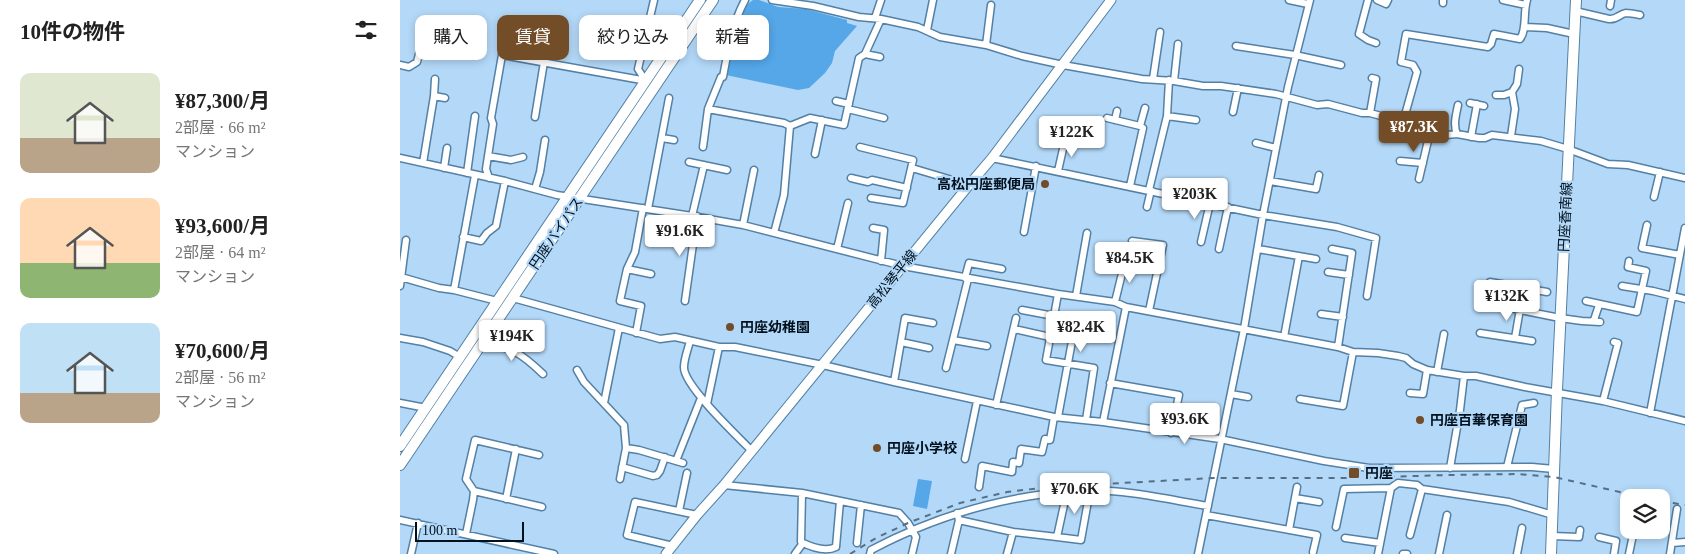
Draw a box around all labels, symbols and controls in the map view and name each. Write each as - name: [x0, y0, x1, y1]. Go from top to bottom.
- chip: 購入: [415, 15, 487, 60]
- chip: 賃貸: [497, 15, 569, 60]
- chip: 絞り込み: [579, 15, 687, 60]
- chip: 新着: [697, 15, 769, 60]
- icon: filters: [352, 16, 380, 44]
- text: 10件の物件: [20, 20, 125, 44]
- text: ¥87,300/月: [175, 89, 270, 113]
- icon: home: [60, 93, 120, 153]
- pin: ¥87.3K: [1373, 110, 1455, 153]
- pin: ¥122K: [1037, 116, 1107, 158]
- text: ¥87.3K: [1390, 118, 1438, 135]
- text: 2部屋 · 66 m²: [175, 119, 266, 136]
- text: ¥122K: [1050, 123, 1094, 140]
- text: マンション: [175, 143, 255, 160]
- place label: 高松円座郵便局: [937, 177, 1035, 192]
- marker: 高松円座郵便局: [1039, 178, 1051, 190]
- pin: ¥203K: [1160, 178, 1230, 220]
- street label: 円座香南線: [1556, 182, 1575, 252]
- text: ¥203K: [1173, 185, 1217, 202]
- street label: 円座バイパス: [527, 194, 586, 272]
- text: ¥93,600/月: [175, 214, 270, 238]
- pin: ¥91.6K: [639, 214, 721, 257]
- icon: home: [60, 218, 120, 278]
- text: ¥91.6K: [656, 222, 704, 239]
- pin: ¥84.5K: [1089, 242, 1171, 284]
- text: 2部屋 · 64 m²: [175, 244, 266, 261]
- street label: 高松琴平線: [865, 247, 920, 311]
- text: ¥84.5K: [1106, 249, 1154, 266]
- text: マンション: [175, 268, 255, 285]
- pin: ¥132K: [1472, 280, 1542, 322]
- text: ¥132K: [1485, 287, 1529, 304]
- pin: ¥82.4K: [1040, 310, 1122, 353]
- text: ¥82.4K: [1057, 318, 1105, 335]
- place label: 円座幼稚園: [740, 319, 810, 335]
- pin: ¥194K: [477, 320, 547, 362]
- marker: 円座幼稚園: [724, 321, 736, 333]
- text: ¥194K: [490, 327, 534, 344]
- text: ¥70,600/月: [175, 339, 270, 363]
- icon: home: [60, 343, 120, 403]
- text: 2部屋 · 56 m²: [175, 369, 266, 386]
- text: マンション: [175, 393, 255, 410]
- pin: ¥93.6K: [1144, 402, 1226, 445]
- text: ¥93.6K: [1161, 410, 1209, 427]
- place label: 円座百華保育園: [1430, 413, 1528, 428]
- marker: 円座百華保育園: [1414, 414, 1426, 426]
- place label: 円座小学校: [887, 441, 957, 456]
- marker: 円座小学校: [871, 442, 883, 454]
- marker: 円座: [1347, 466, 1361, 480]
- place label: 円座: [1365, 466, 1393, 481]
- pin: ¥70.6K: [1034, 472, 1116, 515]
- text: ¥70.6K: [1051, 480, 1099, 497]
- map controls: [1620, 489, 1670, 539]
- button: layers: [1620, 489, 1670, 539]
- scale bar: [415, 519, 524, 542]
- text: 100 m: [422, 523, 457, 538]

